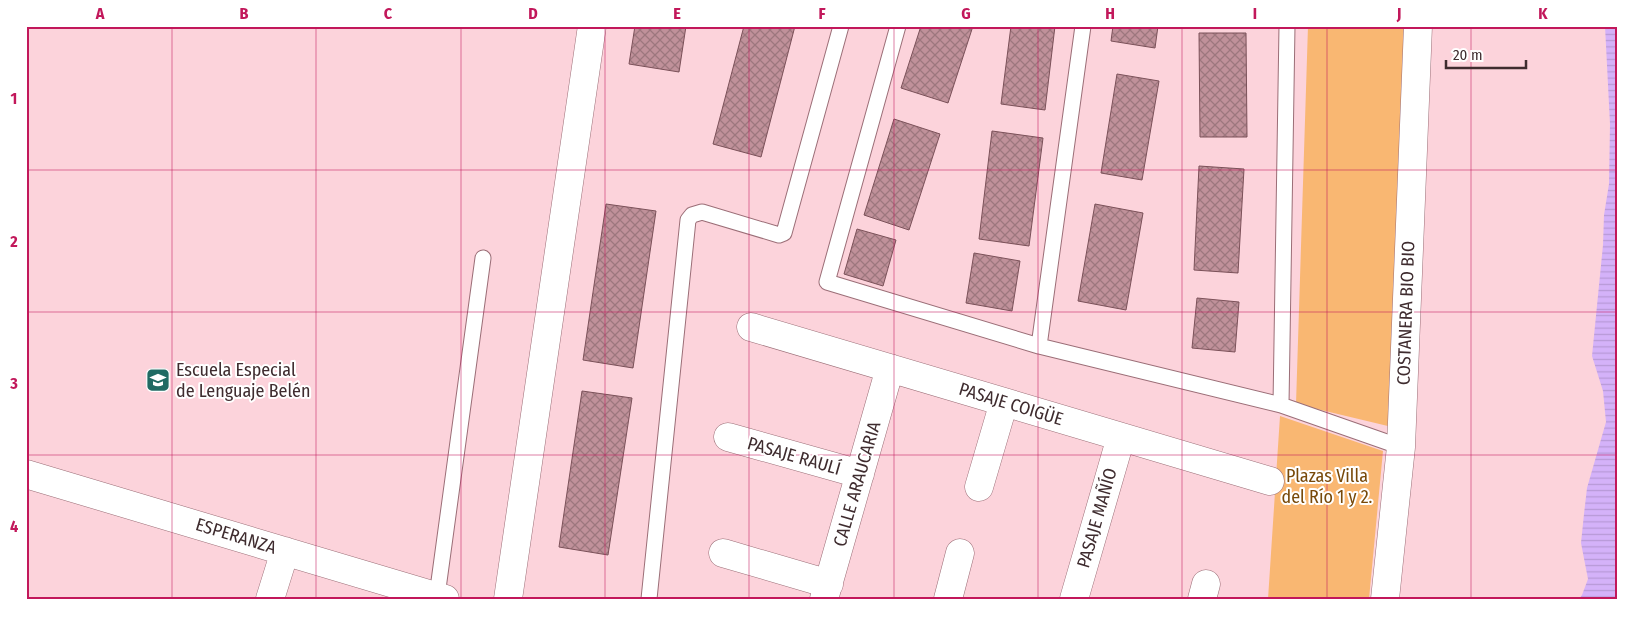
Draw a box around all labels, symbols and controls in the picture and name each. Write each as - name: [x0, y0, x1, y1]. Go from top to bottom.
- text: A: [95, 4, 105, 23]
- text: B: [240, 4, 249, 23]
- text: C: [384, 4, 393, 23]
- text: D: [528, 4, 538, 23]
- text: E: [673, 4, 681, 23]
- text: F: [818, 4, 826, 23]
- text: G: [961, 4, 971, 23]
- text: H: [1105, 4, 1115, 23]
- text: I: [1253, 4, 1257, 23]
- text: J: [1396, 4, 1401, 23]
- text: K: [1538, 4, 1548, 23]
- scale bar: [1446, 38, 1526, 70]
- text: 20 m: [1453, 46, 1483, 64]
- text: 1: [11, 89, 17, 108]
- text: 2: [9, 232, 18, 251]
- street label: COSTANERA BIO BIO: [1392, 240, 1420, 386]
- place label: Escuela Especial de Lenguaje Belén: [176, 359, 311, 402]
- school or university icon: Escuela Especial de Lenguaje Belén: [145, 367, 171, 393]
- text: 3: [9, 374, 18, 393]
- street label: PASAJE COIGÜE: [956, 378, 1066, 430]
- street label: CALLE ARAUCARIA: [829, 418, 885, 549]
- street label: PASAJE RAULÍ: [745, 431, 844, 480]
- street label: PASAJE MAÑÍO: [1071, 465, 1122, 570]
- park label: Plazas Villa del Río 1 y 2.: [1282, 465, 1373, 508]
- street label: ESPERANZA: [193, 513, 280, 559]
- text: 4: [10, 517, 18, 536]

